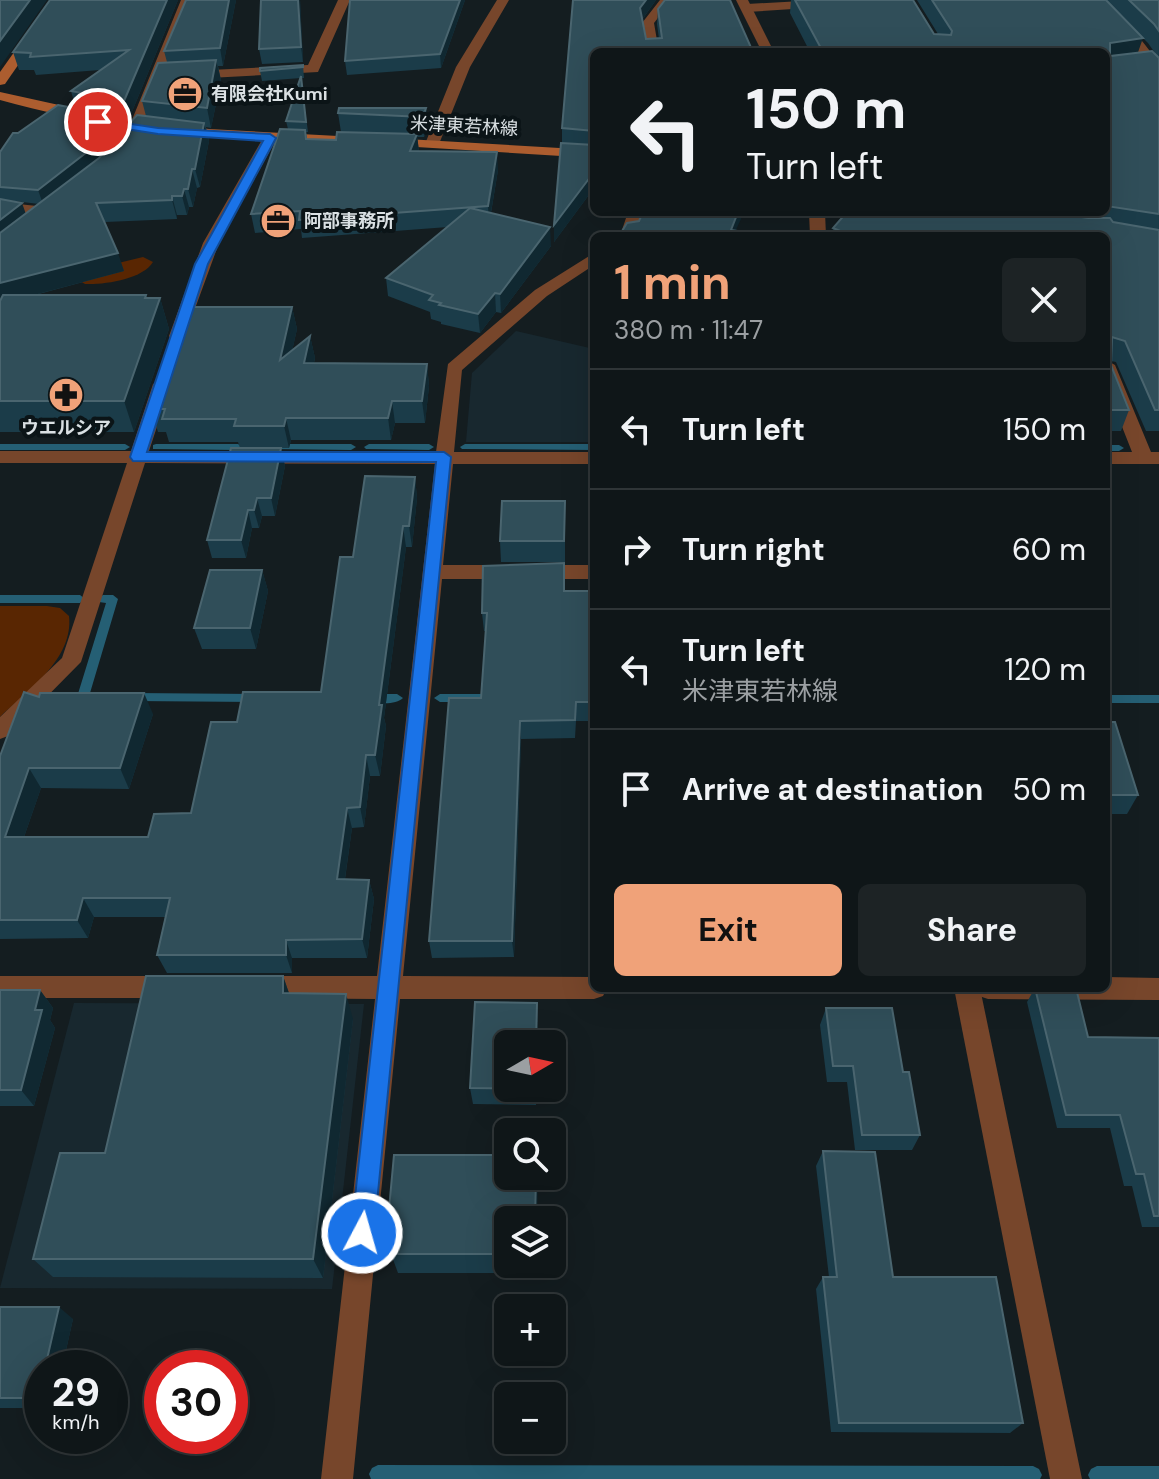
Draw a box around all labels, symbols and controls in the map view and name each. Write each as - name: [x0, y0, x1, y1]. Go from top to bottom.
- text: 150 m: [746, 72, 907, 145]
- office icon: 有限会社Kumi: [166, 75, 204, 113]
- icon: left: [614, 80, 718, 184]
- place label: 有限会社Kumi: [211, 82, 328, 106]
- pin: [64, 88, 132, 156]
- icon: arrive: [76, 100, 120, 144]
- street label: 米津東若林線: [409, 111, 519, 141]
- text: Turn left: [746, 143, 883, 190]
- office icon: 阿部事務所: [259, 202, 297, 240]
- place label: 阿部事務所: [304, 209, 394, 233]
- text: 1 min: [614, 251, 731, 314]
- button: close: [1002, 258, 1086, 342]
- text: 380 m · 11:47: [614, 313, 763, 347]
- pharmacy icon: ウエルシア: [47, 376, 85, 414]
- icon: left: [614, 407, 658, 451]
- text: Turn left: [682, 410, 805, 449]
- text: 150 m: [1003, 410, 1086, 449]
- place label: ウエルシア: [21, 416, 111, 440]
- icon: right: [614, 527, 658, 571]
- text: Turn right: [682, 530, 825, 569]
- text: 60 m: [1012, 530, 1086, 569]
- text: Turn left: [682, 631, 805, 670]
- icon: left: [614, 647, 658, 691]
- text: 120 m: [1004, 650, 1086, 689]
- text: 米津東若林線: [682, 674, 838, 708]
- icon: arrive: [614, 767, 658, 811]
- text: Arrive at destination: [682, 770, 983, 809]
- text: 50 m: [1012, 770, 1086, 809]
- button: Exit: [614, 884, 842, 976]
- button: Share: [858, 884, 1086, 976]
- north arrow: [494, 1030, 566, 1102]
- map controls: [494, 1030, 566, 1454]
- button: search: [494, 1118, 566, 1190]
- position arrow: [320, 1191, 404, 1275]
- button: layers: [494, 1206, 566, 1278]
- button: +: [494, 1294, 566, 1366]
- speed limit sign: 30: [144, 1350, 248, 1454]
- text: 29: [52, 1366, 100, 1418]
- button: −: [494, 1382, 566, 1454]
- text: km/h: [52, 1409, 100, 1435]

